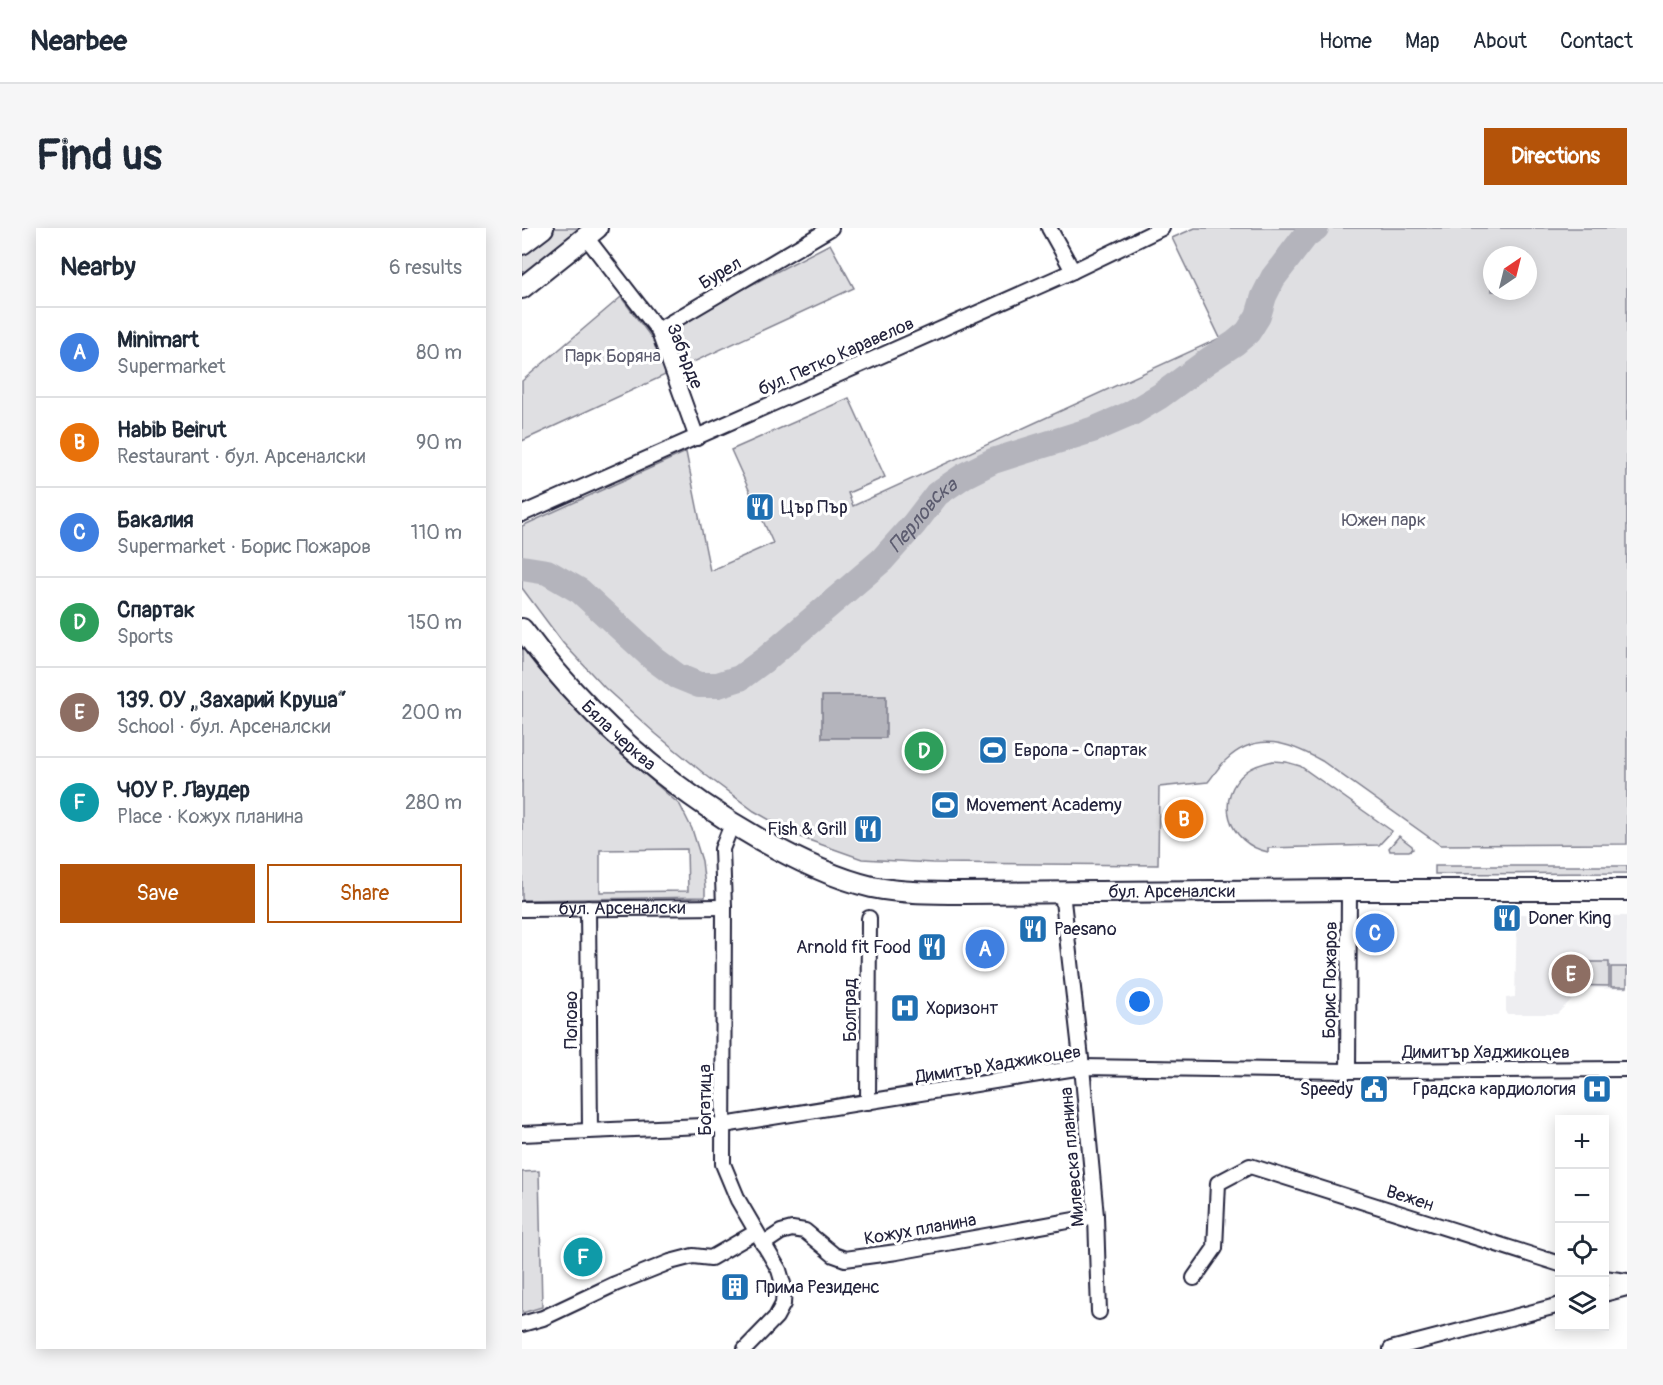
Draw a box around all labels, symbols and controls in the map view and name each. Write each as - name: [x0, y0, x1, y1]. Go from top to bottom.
- text: Nearbee: [30, 24, 127, 59]
- text: Home: [1319, 28, 1372, 55]
- text: Map: [1405, 28, 1440, 55]
- text: About: [1473, 28, 1527, 55]
- text: Contact: [1560, 28, 1633, 55]
- button: Directions: [1484, 128, 1627, 185]
- text: Find us: [36, 130, 162, 182]
- north arrow: [1483, 246, 1537, 300]
- text: Nearby: [60, 251, 136, 283]
- street label: Бурел: [695, 252, 746, 295]
- text: 6 results: [389, 255, 462, 280]
- street label: бул. Петко Каравелов: [755, 312, 918, 401]
- street label: Забърде: [661, 320, 708, 392]
- text: Minimart: [117, 326, 199, 354]
- text: A: [73, 340, 86, 365]
- text: 80 m: [416, 340, 462, 365]
- park label: Парк Боряна: [565, 345, 661, 368]
- text: Supermarket: [117, 354, 226, 379]
- text: Habib Beirut: [117, 416, 226, 444]
- text: B: [74, 430, 85, 455]
- text: 90 m: [416, 430, 462, 455]
- text: Restaurant · бул. Арсеналски: [117, 444, 365, 469]
- water label: Перловска: [883, 471, 963, 558]
- restaurant icon: Цър Пър: [744, 491, 776, 523]
- place label: Цър Пър: [781, 496, 848, 519]
- text: Бакалия: [117, 506, 194, 534]
- park label: Южен парк: [1342, 509, 1426, 532]
- text: C: [73, 520, 86, 545]
- text: 110 m: [411, 520, 462, 545]
- text: Supermarket · Борис Пожаров: [117, 534, 371, 559]
- text: Спартак: [117, 596, 195, 624]
- text: D: [73, 610, 86, 635]
- text: 150 m: [408, 610, 462, 635]
- text: Sports: [117, 624, 173, 649]
- text: 139. ОУ „Захарий Круша“: [117, 686, 347, 714]
- street label: Бяла черква: [576, 695, 661, 776]
- text: E: [74, 700, 85, 725]
- text: 200 m: [401, 700, 462, 725]
- text: School · бул. Арсеналски: [117, 714, 330, 739]
- pin: D: [904, 728, 944, 774]
- sports icon: Европа - Спартак: [977, 734, 1009, 766]
- place label: Европа - Спартак: [1014, 739, 1147, 762]
- text: ЧОУ Р. Лаудер: [117, 776, 250, 804]
- sports icon: Movement Academy: [929, 789, 961, 821]
- text: F: [73, 790, 86, 815]
- text: 280 m: [405, 790, 462, 815]
- place label: Movement Academy: [966, 794, 1122, 817]
- pin: B: [1164, 796, 1204, 842]
- text: Place · Кожух планина: [117, 804, 303, 829]
- restaurant icon: Fish & Grill: [852, 813, 884, 845]
- place label: Fish & Grill: [767, 818, 847, 841]
- button: Save: [60, 864, 255, 923]
- button: Share: [267, 864, 462, 923]
- street label: бул. Арсеналски: [1108, 880, 1235, 904]
- street label: бул. Арсеналски: [558, 896, 686, 921]
- restaurant icon: Doner King: [1491, 902, 1523, 934]
- place label: Doner King: [1528, 907, 1611, 930]
- pin: C: [1356, 910, 1394, 956]
- restaurant icon: Paesano: [1017, 913, 1049, 945]
- place label: Paesano: [1054, 918, 1117, 941]
- street label: Борис Пожаров: [1318, 921, 1343, 1039]
- pin: A: [966, 926, 1004, 972]
- restaurant icon: Arnold fit Food: [916, 931, 948, 963]
- place label: Arnold fit Food: [796, 936, 911, 959]
- pin: E: [1552, 952, 1590, 996]
- street label: Болград: [839, 978, 862, 1042]
- your location: [1125, 987, 1154, 1016]
- street label: Попово: [560, 991, 583, 1049]
- hospital icon: Хоризонт: [889, 992, 921, 1024]
- place label: Хоризонт: [926, 997, 998, 1020]
- street label: Димитър Хаджикоцев: [913, 1040, 1083, 1089]
- street label: Димитър Хаджикоцев: [1401, 1041, 1570, 1064]
- street label: Богатица: [694, 1064, 717, 1136]
- public building icon: Speedy: [1358, 1073, 1390, 1105]
- hospital icon: Градска кардиология: [1581, 1073, 1613, 1105]
- place label: Speedy: [1300, 1078, 1353, 1101]
- place label: Градска кардиология: [1413, 1078, 1576, 1101]
- street label: Милевска планина: [1055, 1086, 1090, 1228]
- map controls: [1555, 1115, 1609, 1331]
- button: +: [1555, 1115, 1609, 1169]
- button: −: [1555, 1169, 1609, 1223]
- street label: Вежен: [1383, 1180, 1436, 1217]
- street label: Кожух планина: [862, 1208, 978, 1251]
- button: locate: [1555, 1223, 1609, 1277]
- pin: F: [564, 1234, 602, 1280]
- building icon: Прима Резиденс: [719, 1271, 751, 1303]
- place label: Прима Резиденс: [756, 1276, 880, 1299]
- button: layers: [1555, 1277, 1609, 1331]

